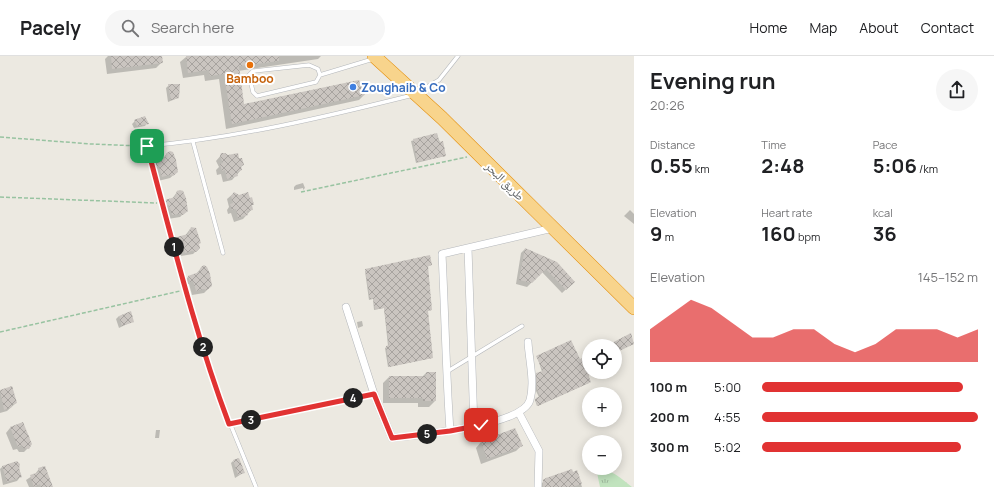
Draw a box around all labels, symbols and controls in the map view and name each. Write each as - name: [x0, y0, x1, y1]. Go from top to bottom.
- search box: [105, 10, 385, 46]
- text: Pacely: [20, 15, 81, 41]
- icon: search: [119, 17, 141, 39]
- text: Search here: [151, 17, 234, 38]
- text: Home: [750, 18, 787, 37]
- text: Map: [809, 18, 837, 37]
- text: About: [859, 18, 899, 37]
- text: Contact: [921, 18, 974, 37]
- marker: Bamboo: [245, 60, 255, 70]
- text: Evening run: [650, 66, 775, 96]
- button: share: [936, 69, 978, 111]
- place label: Bamboo: [226, 70, 274, 87]
- place label: Zoughaib & Co: [361, 79, 446, 96]
- marker: Zoughaib & Co: [348, 82, 358, 92]
- text: 20:26: [650, 96, 685, 114]
- pin: [130, 129, 164, 163]
- icon: arrive: [136, 135, 158, 157]
- text: Distance: [650, 137, 695, 152]
- text: Time: [761, 137, 786, 152]
- text: Pace: [873, 137, 898, 152]
- text: 0.55: [650, 152, 693, 179]
- text: 2:48: [761, 152, 805, 179]
- text: 5:06: [873, 152, 917, 179]
- street label: طريق البحر: [481, 157, 528, 204]
- text: km: [693, 161, 710, 176]
- text: /km: [917, 161, 938, 176]
- text: Elevation: [650, 205, 696, 220]
- text: Heart rate: [761, 205, 812, 220]
- text: kcal: [873, 205, 893, 220]
- text: 9: [650, 220, 662, 247]
- text: 160: [761, 220, 796, 247]
- text: 36: [873, 220, 897, 247]
- text: m: [662, 229, 674, 244]
- text: bpm: [796, 229, 820, 244]
- pin: 1: [164, 237, 184, 257]
- text: 1: [172, 239, 176, 254]
- text: Elevation: [650, 268, 705, 286]
- text: 145–152 m: [918, 268, 978, 286]
- pin: 2: [193, 337, 213, 357]
- text: 2: [200, 339, 206, 354]
- map controls: [582, 339, 622, 475]
- button: locate: [582, 339, 622, 379]
- text: 100 m: [650, 378, 687, 396]
- text: 5:00: [714, 378, 741, 396]
- button: +: [582, 387, 622, 427]
- pin: 4: [343, 388, 363, 408]
- text: 4: [350, 390, 356, 405]
- pin: [464, 408, 498, 442]
- text: 200 m: [650, 408, 689, 426]
- text: 4:55: [714, 408, 741, 426]
- pin: 3: [241, 410, 261, 430]
- text: 3: [248, 412, 254, 427]
- icon: check: [470, 414, 492, 436]
- pin: 5: [417, 424, 437, 444]
- text: 5: [424, 426, 430, 441]
- button: −: [582, 435, 622, 475]
- text: 300 m: [650, 438, 689, 456]
- text: 5:02: [714, 438, 741, 456]

